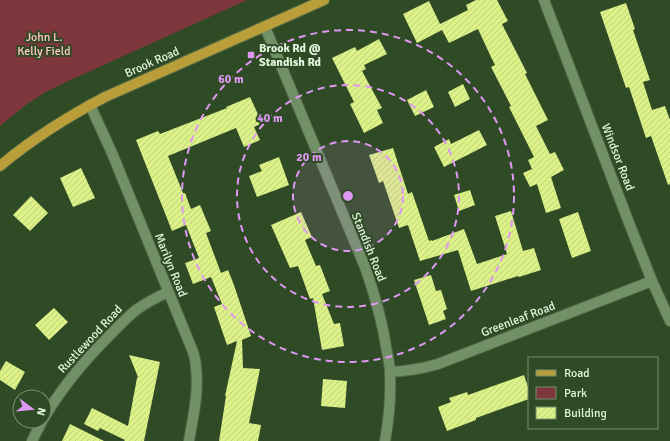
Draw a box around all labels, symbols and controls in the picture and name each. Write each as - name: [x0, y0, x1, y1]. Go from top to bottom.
- park label: John L. Kelly Field: [17, 30, 71, 59]
- place label: Brook Rd @ Standish Rd: [259, 41, 322, 70]
- street label: Brook Road: [123, 44, 182, 81]
- marker: Brook Rd @ Standish Rd: [246, 50, 256, 60]
- text: 60 m: [218, 72, 244, 87]
- text: 40 m: [257, 111, 283, 126]
- street label: Windsor Road: [598, 122, 637, 193]
- text: 20 m: [296, 150, 322, 165]
- centre of rings: [341, 189, 355, 203]
- street label: Standish Road: [348, 210, 389, 284]
- street label: Marilyn Road: [151, 231, 190, 299]
- street label: Greenleaf Road: [479, 298, 557, 341]
- street label: Rustlewood Road: [55, 302, 126, 377]
- legend: [528, 357, 658, 429]
- text: Road: [564, 366, 590, 381]
- text: Park: [564, 386, 587, 401]
- north arrow: [12, 389, 52, 429]
- text: N: [34, 406, 48, 417]
- text: Building: [564, 406, 607, 421]

